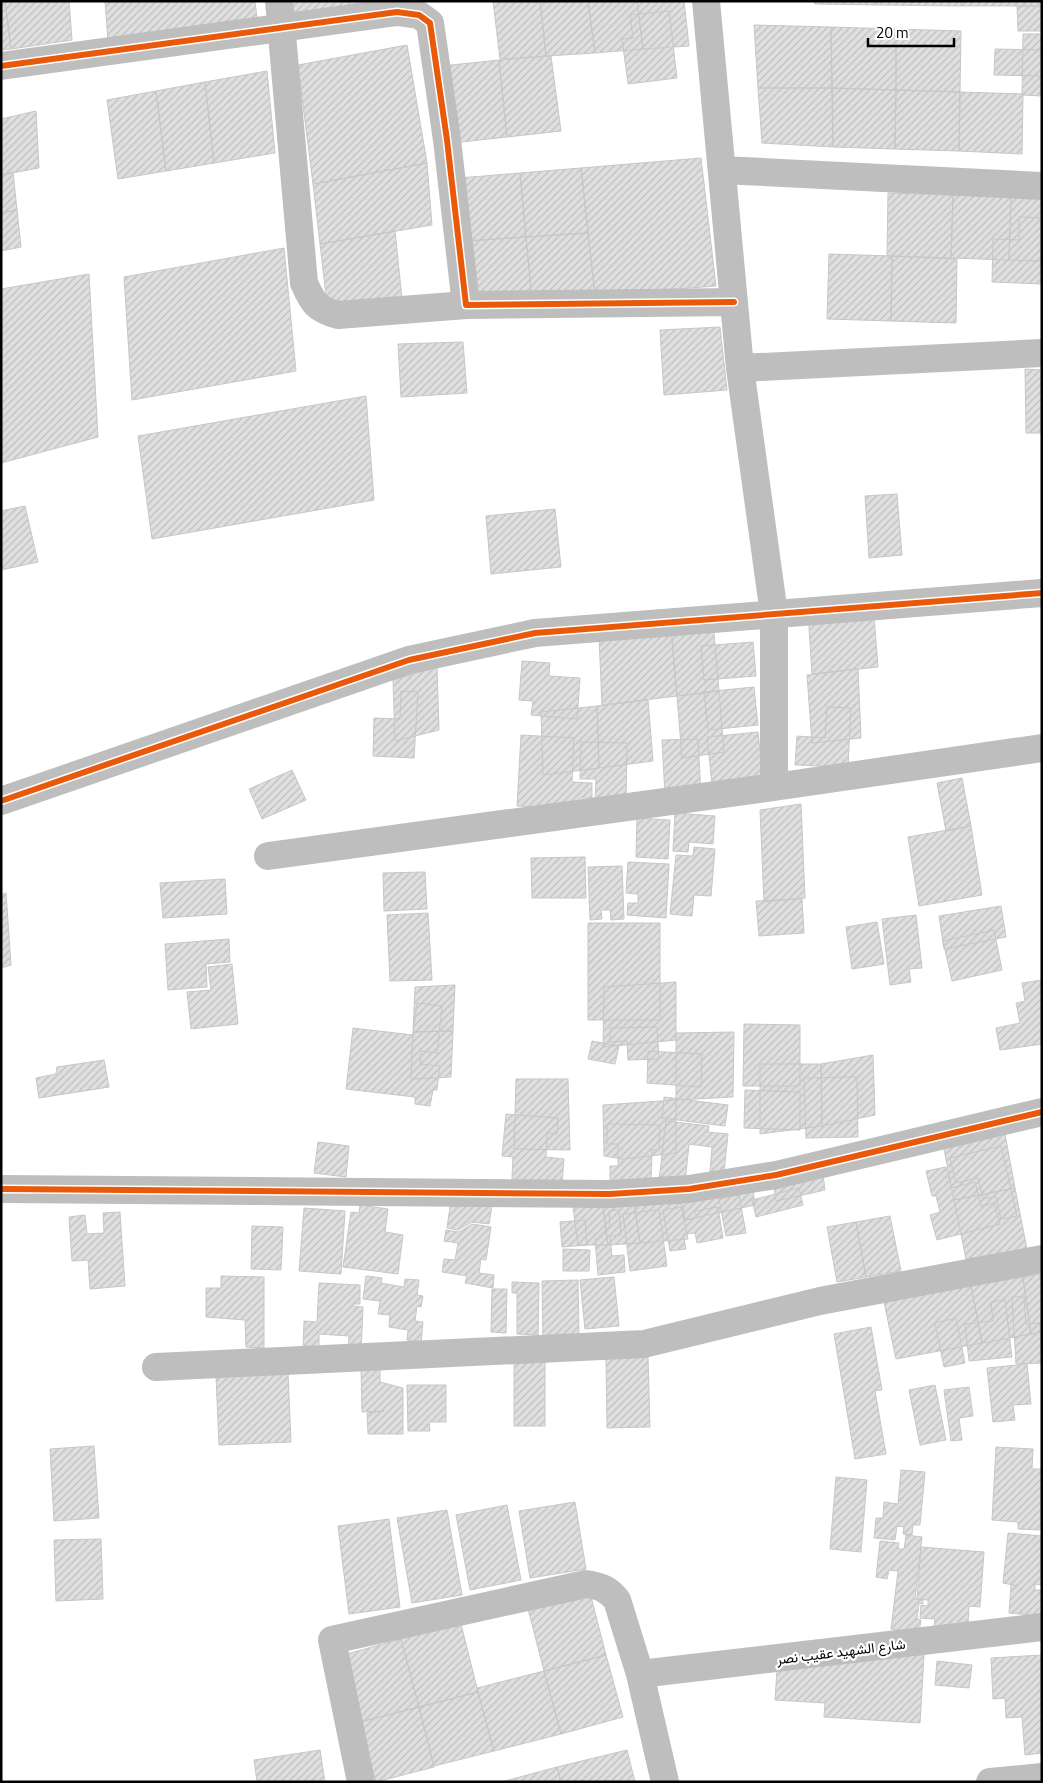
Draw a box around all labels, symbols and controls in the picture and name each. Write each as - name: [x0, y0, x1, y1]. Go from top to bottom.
- scale bar: [868, 15, 954, 47]
- text: 20 m: [876, 21, 909, 44]
- street label: شارع الشهيد عقيب نصر: [774, 1633, 907, 1670]

